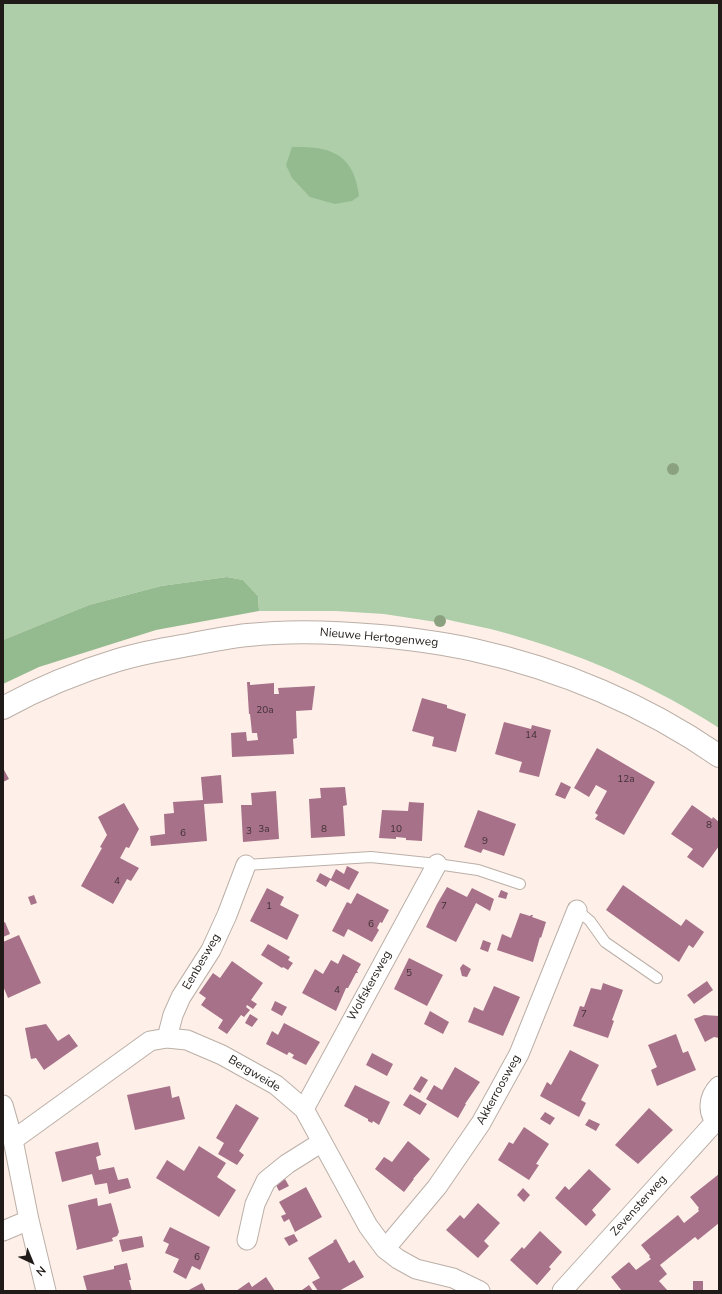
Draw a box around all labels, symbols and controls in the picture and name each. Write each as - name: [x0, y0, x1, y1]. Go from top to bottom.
- street label: Nieuwe Hertogenweg: [319, 626, 439, 650]
- house number: 20a: [256, 705, 274, 717]
- house number: 14: [525, 730, 537, 742]
- house number: 12a: [617, 774, 635, 786]
- house number: 8: [706, 820, 712, 832]
- house number: 3a: [258, 824, 270, 836]
- house number: 8: [321, 824, 327, 836]
- house number: 10: [390, 824, 402, 836]
- house number: 3: [246, 826, 252, 838]
- house number: 6: [180, 828, 186, 840]
- house number: 9: [482, 836, 488, 848]
- house number: 4: [114, 876, 120, 888]
- house number: 1: [266, 901, 272, 913]
- house number: 7: [441, 901, 447, 913]
- house number: 6: [368, 919, 374, 931]
- street label: Eenbesweg: [180, 931, 224, 993]
- street label: Wolfskersweg: [345, 948, 395, 1024]
- house number: 5: [406, 968, 412, 980]
- house number: 4: [334, 985, 340, 997]
- house number: 7: [581, 1009, 587, 1021]
- street label: Akkerroosweg: [474, 1052, 524, 1128]
- street label: Bergweide: [225, 1053, 283, 1095]
- street label: Zevensterweg: [608, 1173, 670, 1239]
- north arrow: [12, 1242, 52, 1282]
- house number: 6: [194, 1252, 200, 1264]
- text: N: [33, 1263, 49, 1279]

